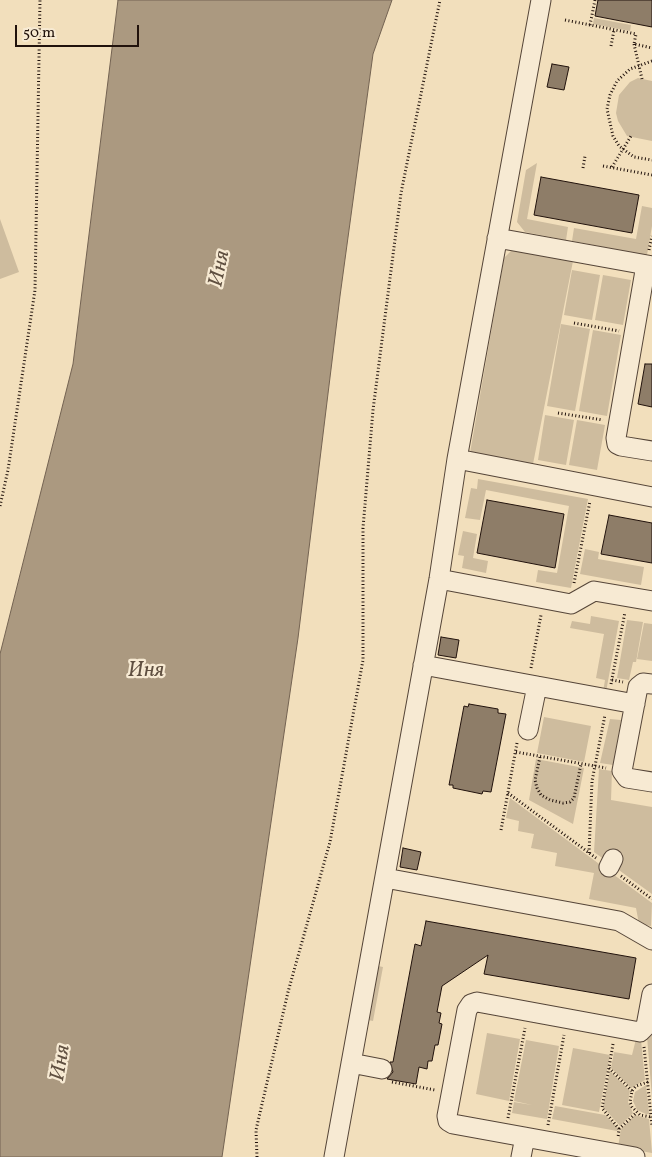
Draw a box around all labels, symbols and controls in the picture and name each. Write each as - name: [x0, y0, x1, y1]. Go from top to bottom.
- scale bar: [18, 15, 141, 47]
- text: 50 m: [23, 23, 55, 44]
- water label: Иня: [205, 249, 237, 289]
- water label: Иня: [128, 659, 164, 685]
- water label: Иня: [46, 1043, 78, 1083]

